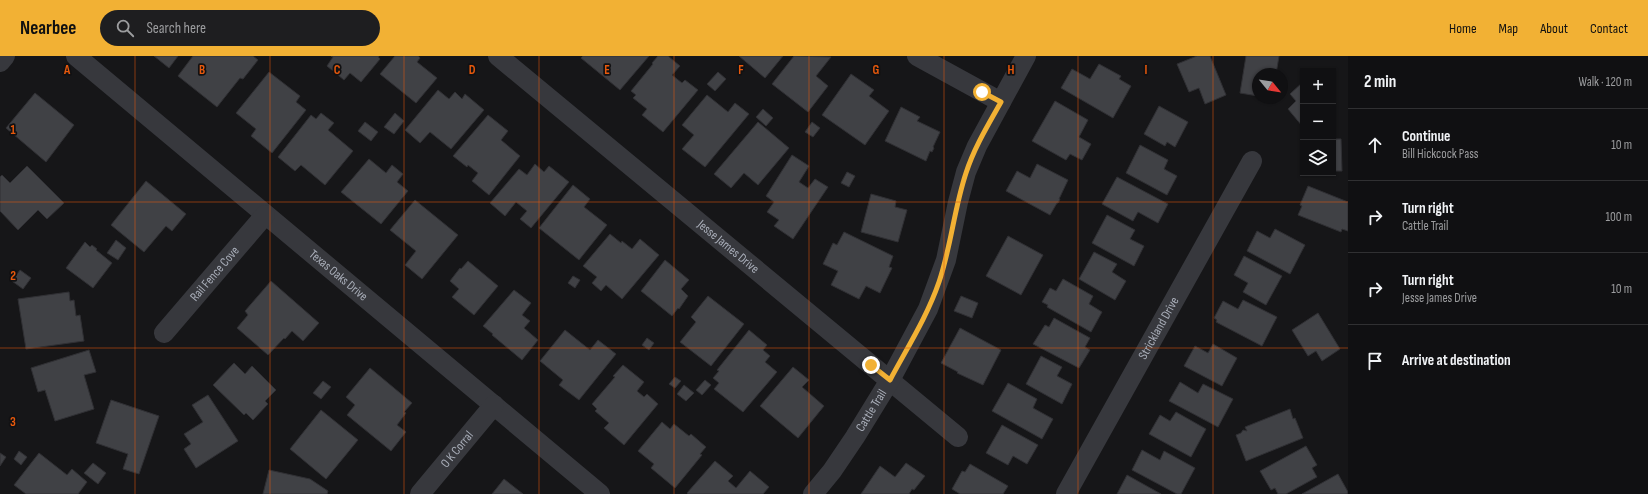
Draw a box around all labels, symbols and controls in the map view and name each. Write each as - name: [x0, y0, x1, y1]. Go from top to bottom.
- search box: [100, 10, 380, 46]
- text: Nearbee: [20, 17, 76, 40]
- icon: search: [114, 17, 136, 39]
- text: Search here: [146, 19, 206, 38]
- text: Home: [1449, 20, 1477, 37]
- text: Map: [1499, 20, 1518, 37]
- text: About: [1540, 20, 1568, 37]
- text: Contact: [1590, 20, 1628, 37]
- text: A: [63, 62, 71, 78]
- text: B: [199, 62, 205, 78]
- text: C: [334, 62, 341, 78]
- text: D: [469, 62, 476, 78]
- text: E: [604, 62, 610, 78]
- text: F: [738, 62, 744, 78]
- text: G: [873, 62, 880, 78]
- text: H: [1008, 62, 1015, 78]
- text: I: [1145, 62, 1148, 78]
- north arrow: [1252, 68, 1288, 104]
- map controls: [1300, 68, 1336, 176]
- button: +: [1300, 68, 1336, 104]
- text: 2 min: [1364, 72, 1396, 92]
- text: Walk · 120 m: [1579, 74, 1632, 90]
- route start: [973, 83, 991, 101]
- button: −: [1300, 104, 1336, 140]
- text: 1: [10, 122, 16, 138]
- text: Continue: [1402, 127, 1451, 146]
- icon: ahead: [1364, 134, 1386, 156]
- text: 10 m: [1611, 137, 1632, 153]
- button: layers: [1300, 140, 1336, 176]
- text: Bill Hickcock Pass: [1402, 146, 1478, 162]
- text: Turn right: [1402, 199, 1454, 218]
- icon: right: [1364, 206, 1386, 228]
- text: 100 m: [1605, 209, 1632, 225]
- street label: Jesse James Drive: [693, 216, 762, 277]
- text: Cattle Trail: [1402, 218, 1448, 234]
- street label: Rail Fence Cove: [187, 243, 243, 305]
- street label: Texas Oaks Drive: [306, 246, 371, 304]
- text: 2: [10, 268, 16, 284]
- text: Turn right: [1402, 271, 1454, 290]
- icon: right: [1364, 278, 1386, 300]
- text: 10 m: [1611, 281, 1632, 297]
- text: Jesse James Drive: [1402, 290, 1477, 306]
- street label: Strickland Drive: [1135, 294, 1182, 362]
- icon: arrive: [1364, 350, 1386, 372]
- text: Arrive at destination: [1402, 351, 1511, 370]
- route end: [862, 356, 880, 374]
- street label: Cattle Trail: [852, 386, 890, 434]
- text: 3: [10, 414, 16, 430]
- street label: O K Corral: [437, 428, 477, 471]

